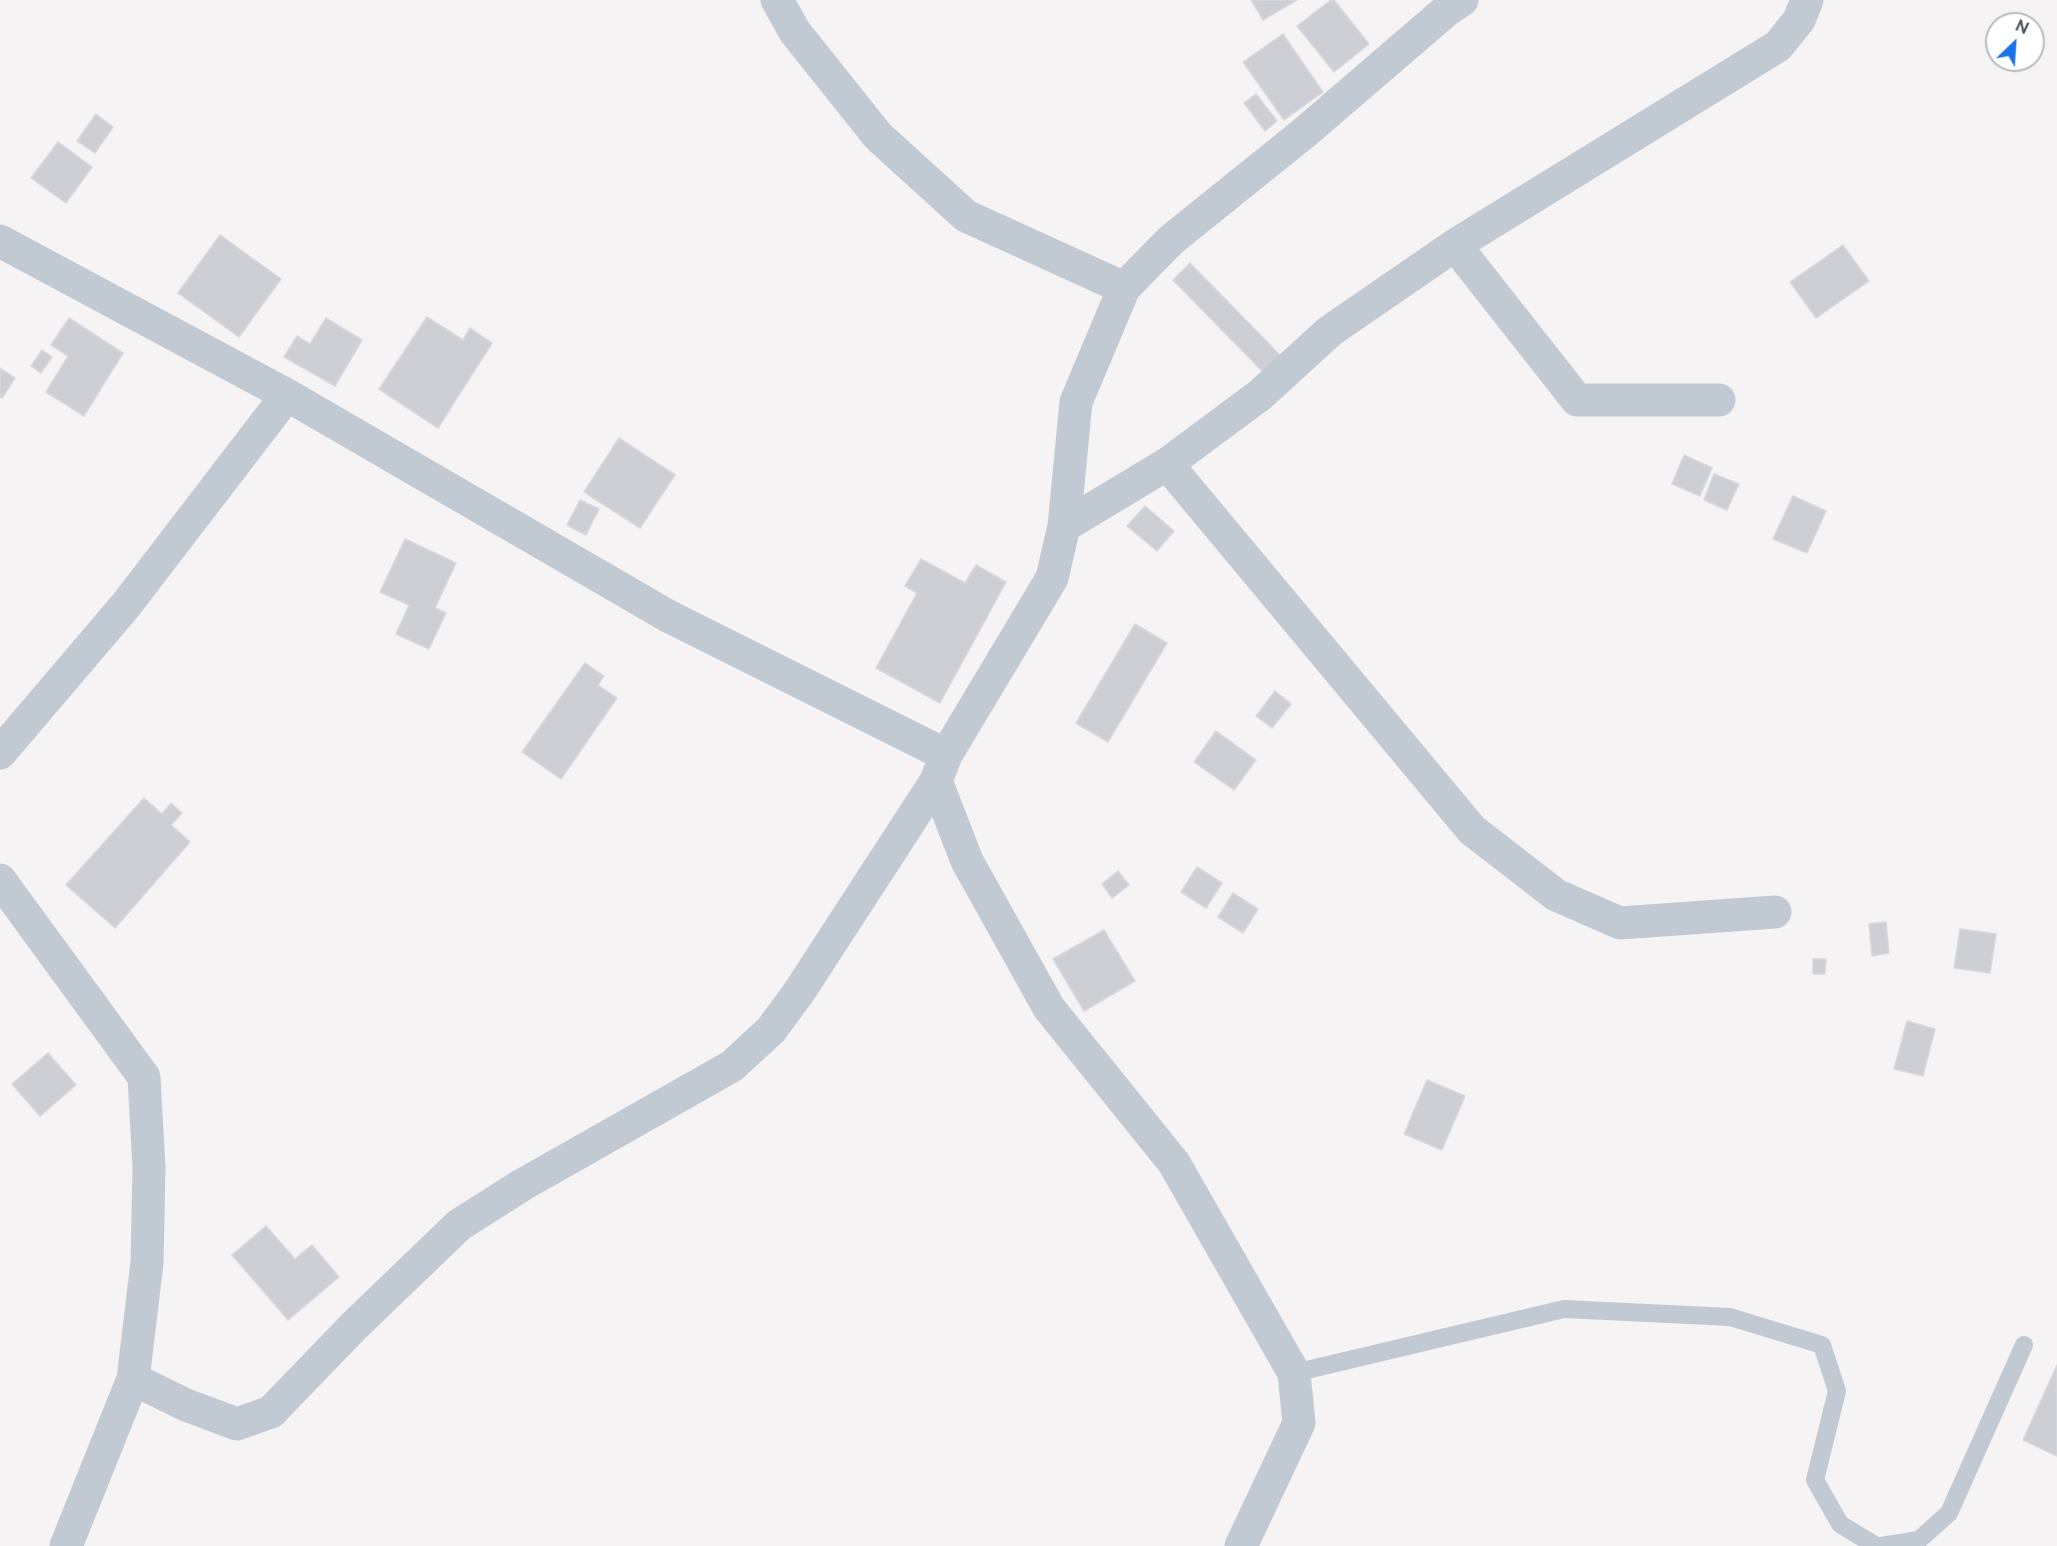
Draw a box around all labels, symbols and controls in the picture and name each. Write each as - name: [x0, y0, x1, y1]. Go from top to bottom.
- north arrow: [1985, 12, 2045, 72]
- text: N: [2012, 16, 2032, 38]

